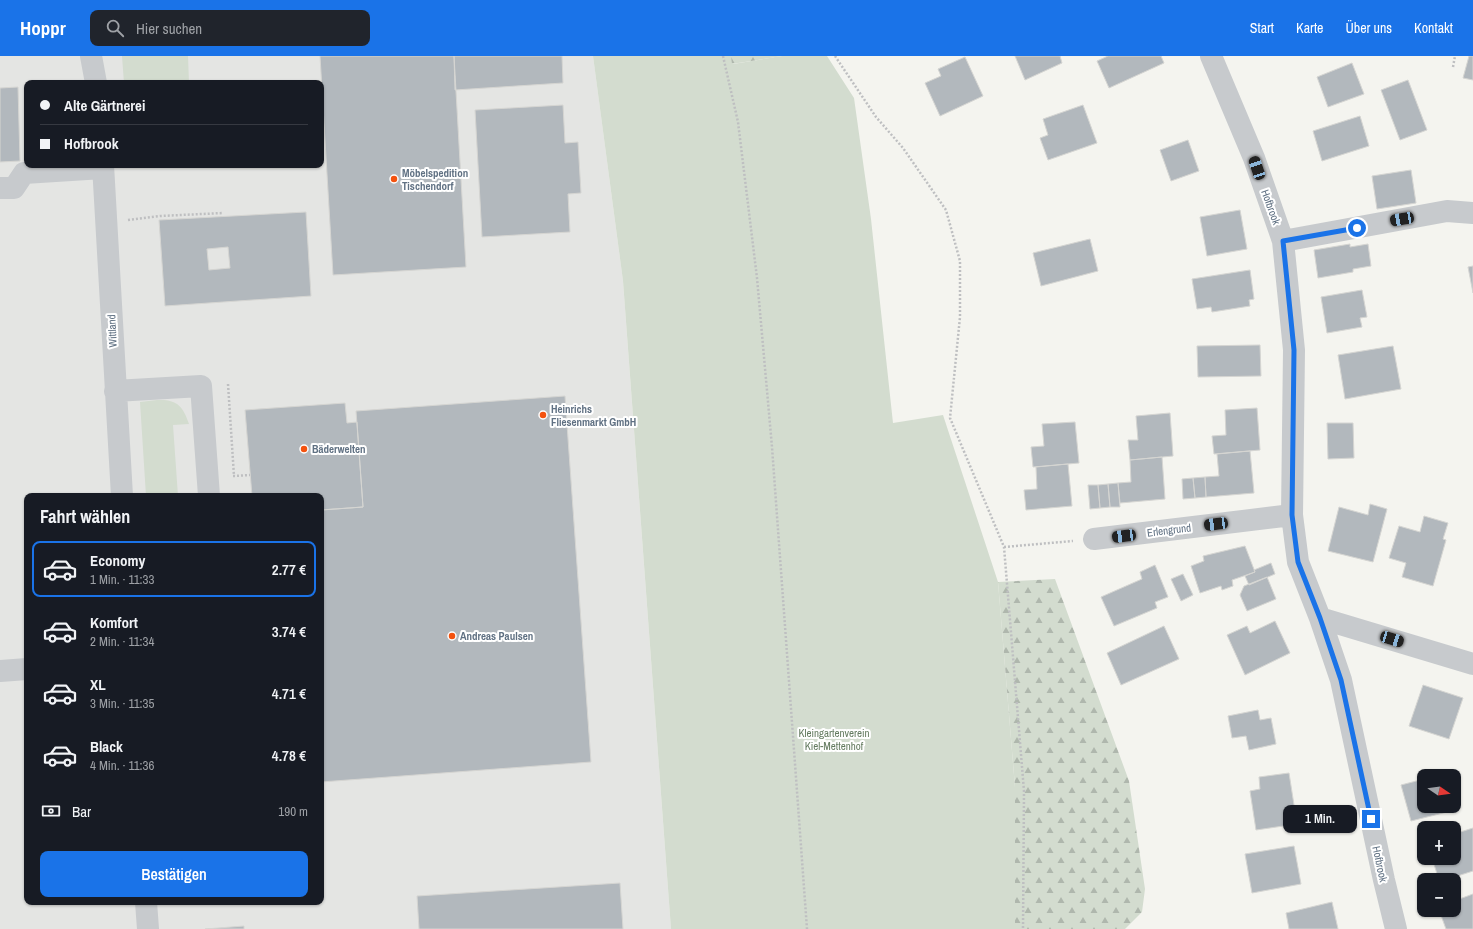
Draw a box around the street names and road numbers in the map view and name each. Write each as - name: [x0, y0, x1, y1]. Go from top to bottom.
- street label: Hofbrook: [1258, 187, 1284, 227]
- street label: Wittland: [104, 314, 120, 348]
- street label: Erlengrund: [1146, 520, 1192, 540]
- street label: Hofbrook: [1369, 845, 1391, 884]

